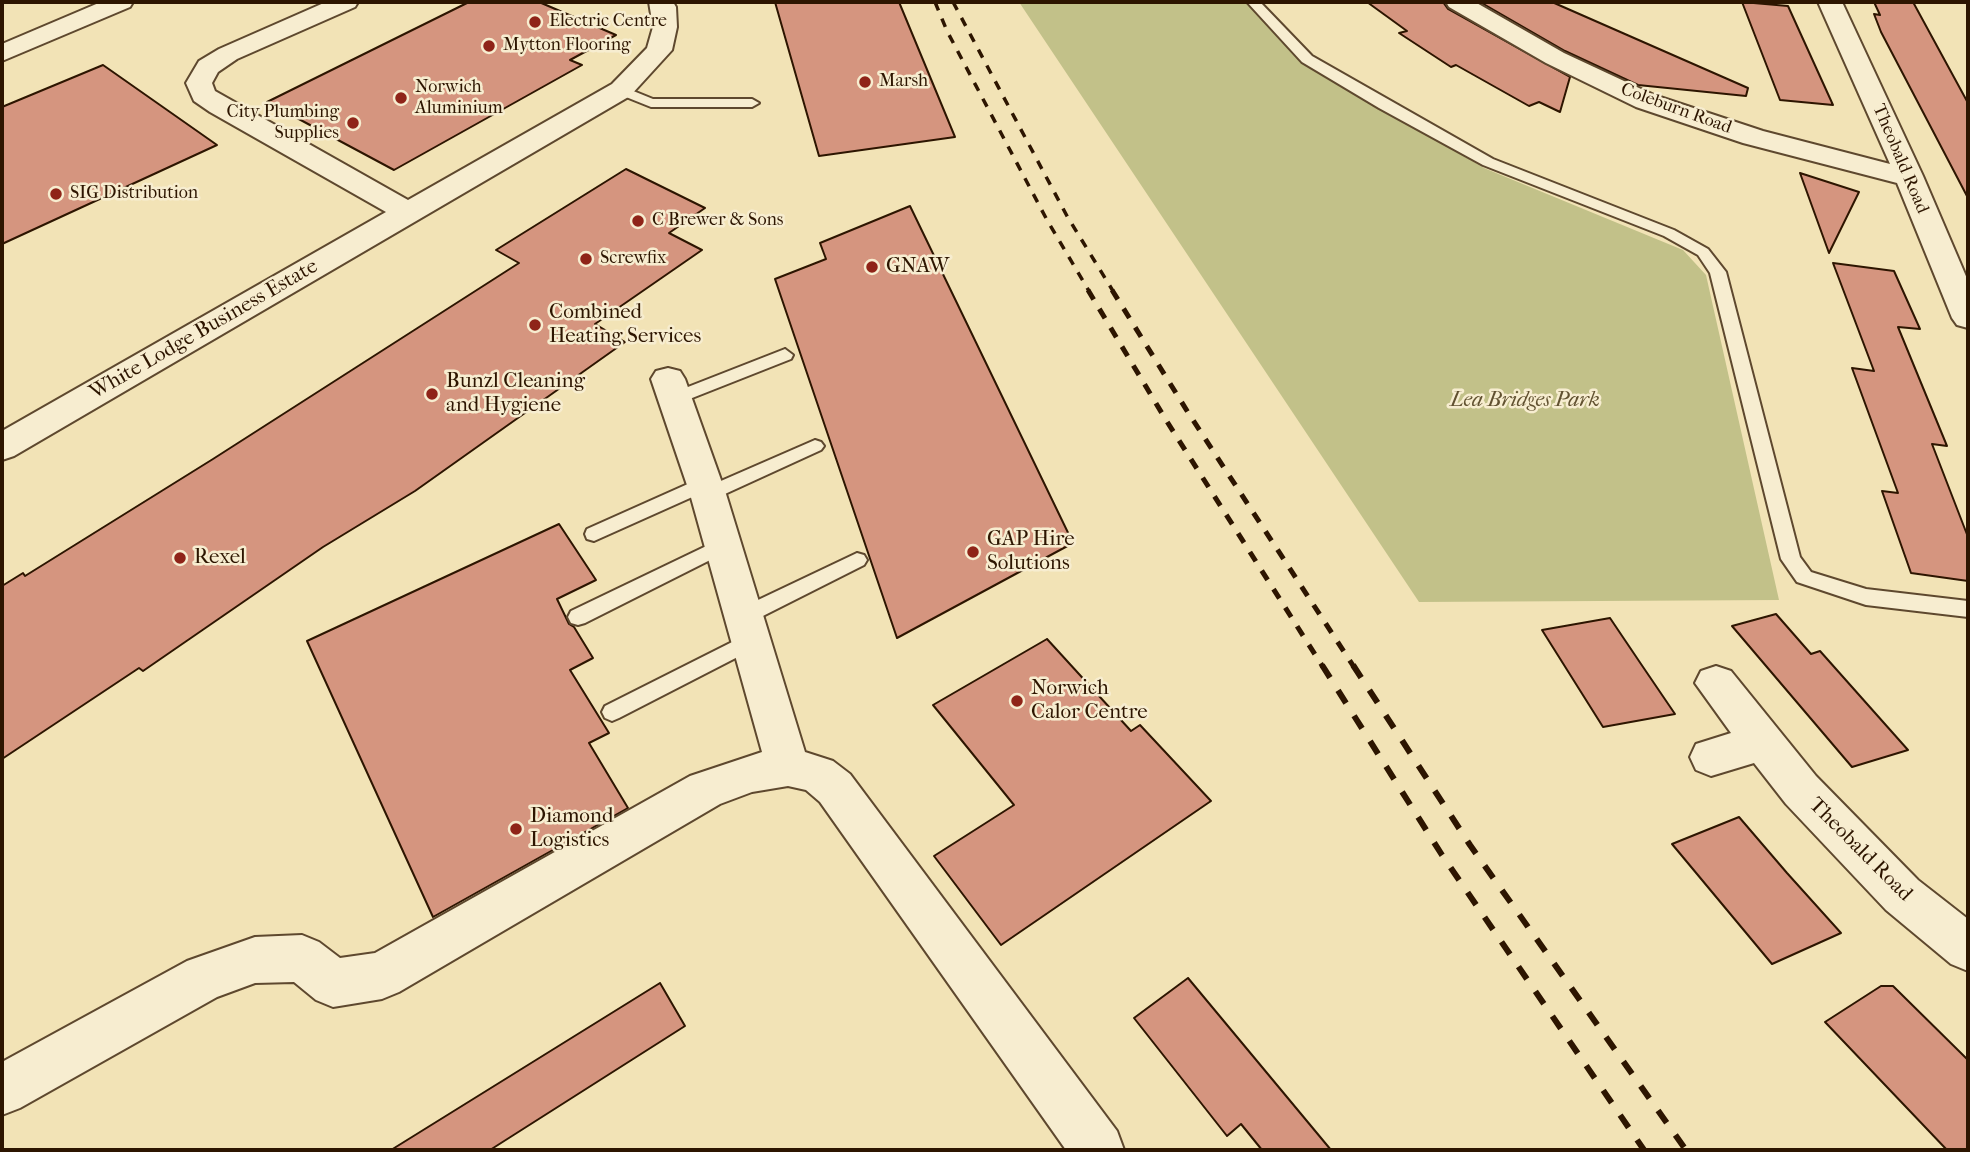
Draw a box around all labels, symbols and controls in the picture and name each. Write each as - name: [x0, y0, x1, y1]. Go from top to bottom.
- place label: Electric Centre: [549, 11, 667, 33]
- marker: Electric Centre: [527, 14, 543, 30]
- place label: Mytton Flooring: [503, 35, 631, 57]
- marker: Mytton Flooring: [481, 38, 497, 54]
- place label: Marsh: [879, 71, 928, 93]
- marker: Marsh: [857, 74, 873, 90]
- place label: Norwich Aluminium: [415, 77, 503, 119]
- street label: Coleburn Road: [1618, 79, 1734, 139]
- marker: Norwich Aluminium: [393, 90, 409, 106]
- street label: Theobald Road: [1867, 101, 1933, 217]
- place label: City Plumbing Supplies: [226, 102, 339, 144]
- marker: City Plumbing Supplies: [345, 115, 361, 131]
- place label: SIG Distribution: [70, 183, 198, 205]
- marker: SIG Distribution: [48, 186, 64, 202]
- place label: C Brewer & Sons: [652, 210, 783, 232]
- marker: C Brewer & Sons: [630, 213, 646, 229]
- place label: Screwfix: [600, 248, 666, 270]
- marker: Screwfix: [578, 251, 594, 267]
- street label: White Lodge Business Estate: [85, 254, 323, 406]
- place label: GNAW: [886, 254, 949, 280]
- marker: GNAW: [864, 259, 880, 275]
- place label: Combined Heating Services: [549, 300, 701, 350]
- marker: Combined Heating Services: [527, 317, 543, 333]
- place label: Bunzl Cleaning and Hygiene: [446, 369, 585, 419]
- marker: Bunzl Cleaning and Hygiene: [424, 386, 440, 402]
- park label: Lea Bridges Park: [1450, 388, 1600, 414]
- place label: GAP Hire Solutions: [987, 527, 1075, 577]
- marker: GAP Hire Solutions: [965, 544, 981, 560]
- place label: Rexel: [194, 545, 246, 571]
- marker: Rexel: [172, 550, 188, 566]
- place label: Norwich Calor Centre: [1031, 676, 1148, 726]
- marker: Norwich Calor Centre: [1009, 693, 1025, 709]
- street label: Theobald Road: [1803, 793, 1917, 907]
- place label: Diamond Logistics: [530, 804, 613, 854]
- marker: Diamond Logistics: [508, 821, 524, 837]

